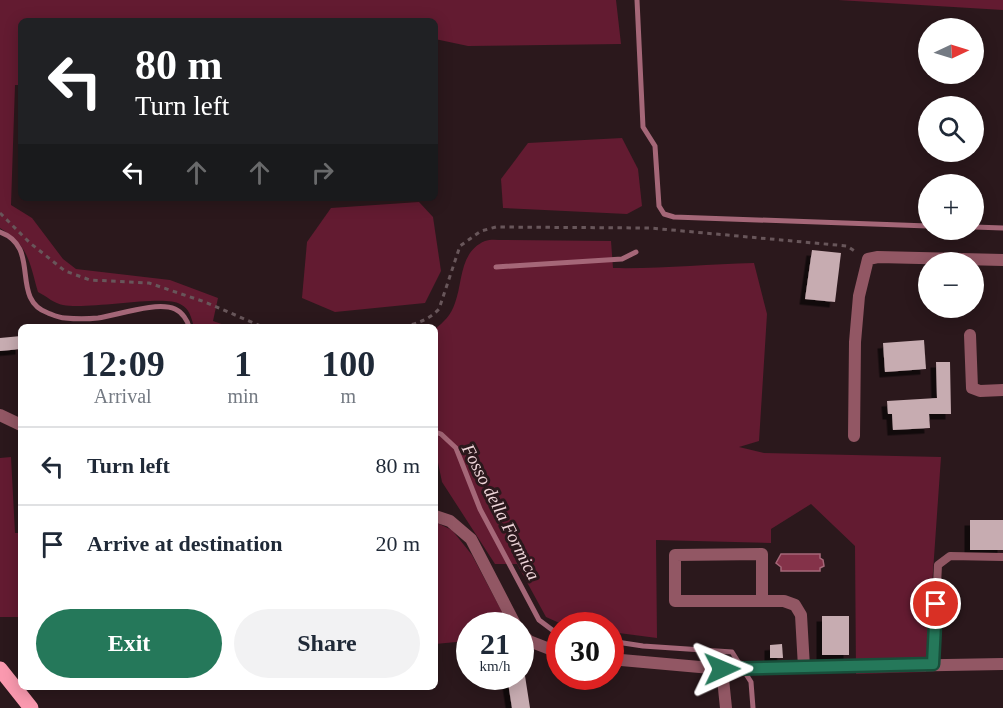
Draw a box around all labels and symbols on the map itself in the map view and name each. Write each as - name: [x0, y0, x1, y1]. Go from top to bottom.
- north arrow: [918, 18, 984, 84]
- water label: Fosso della Formica: [458, 440, 544, 583]
- pin: [910, 578, 961, 629]
- speed limit sign: 30: [546, 612, 624, 690]
- position arrow: [690, 637, 754, 701]

